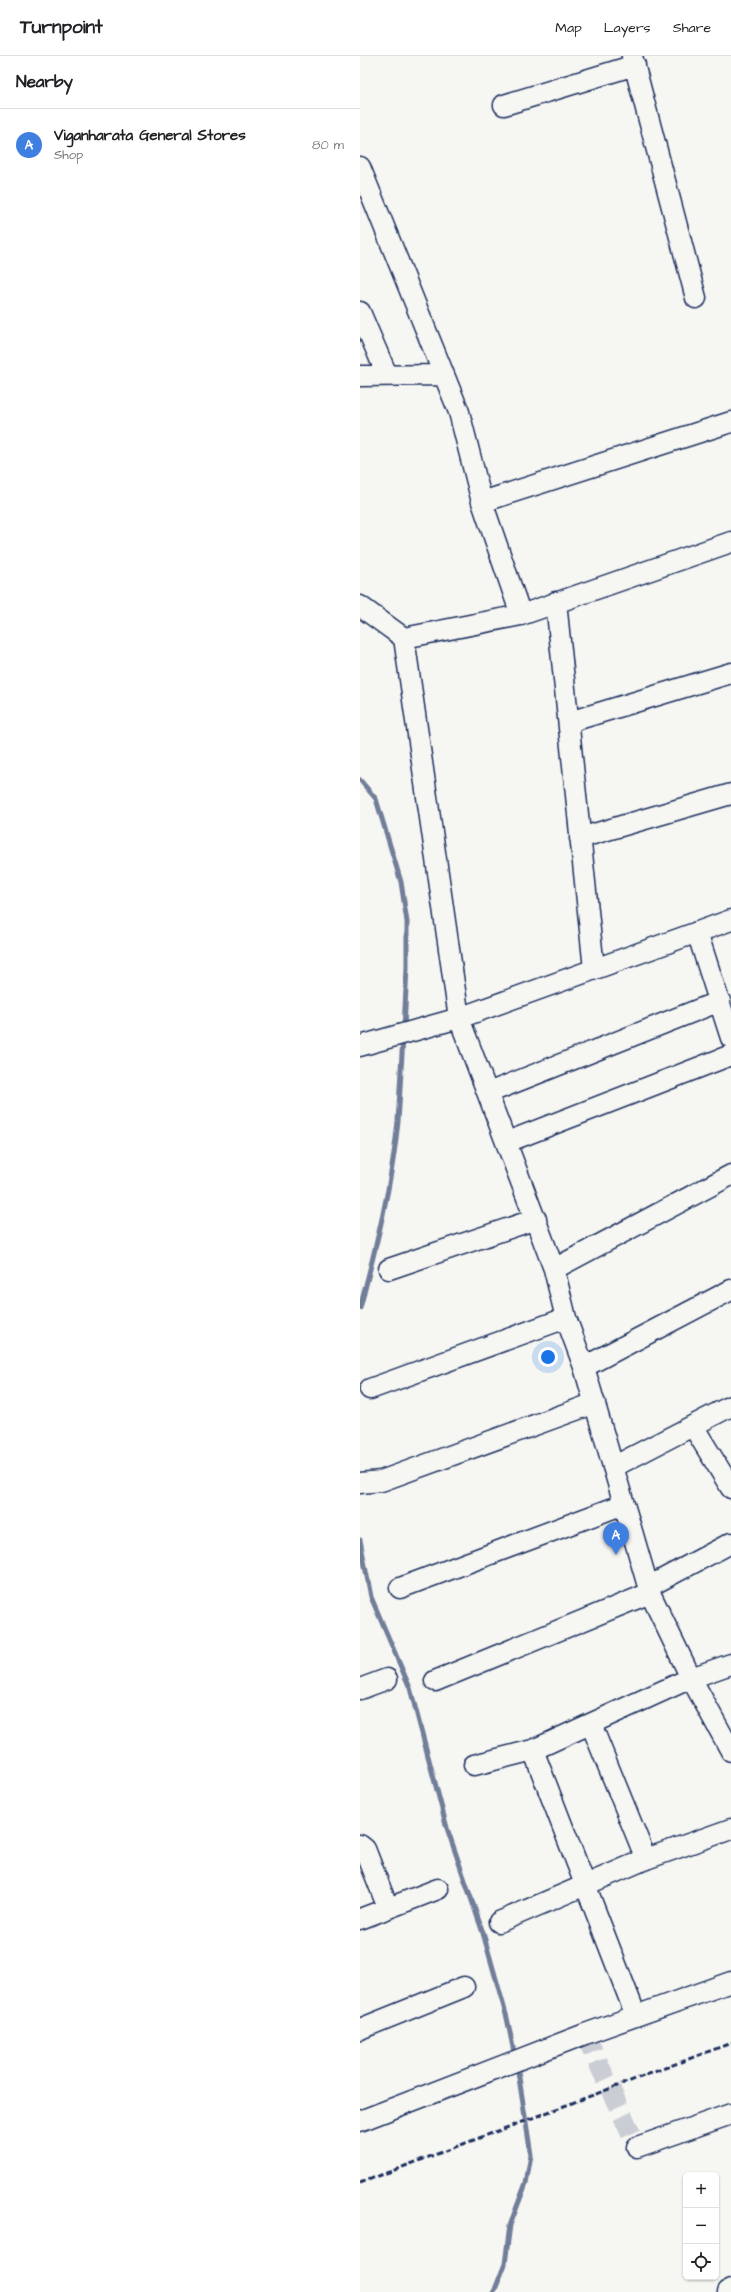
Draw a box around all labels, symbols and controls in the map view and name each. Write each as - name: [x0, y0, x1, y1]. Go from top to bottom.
- text: Turnpoint: [20, 14, 103, 41]
- text: Map: [555, 18, 582, 38]
- text: Layers: [604, 18, 651, 38]
- text: Share: [673, 18, 711, 38]
- text: Nearby: [16, 70, 73, 94]
- text: Viganharata General Stores: [54, 125, 246, 146]
- text: A: [25, 136, 33, 154]
- text: 80 m: [312, 136, 344, 154]
- text: Shop: [54, 146, 83, 164]
- your location: [538, 1347, 558, 1367]
- pin: A: [603, 1522, 629, 1555]
- map controls: [683, 2172, 719, 2280]
- button: +: [683, 2172, 719, 2208]
- button: −: [683, 2208, 719, 2244]
- button: locate: [683, 2244, 719, 2280]

